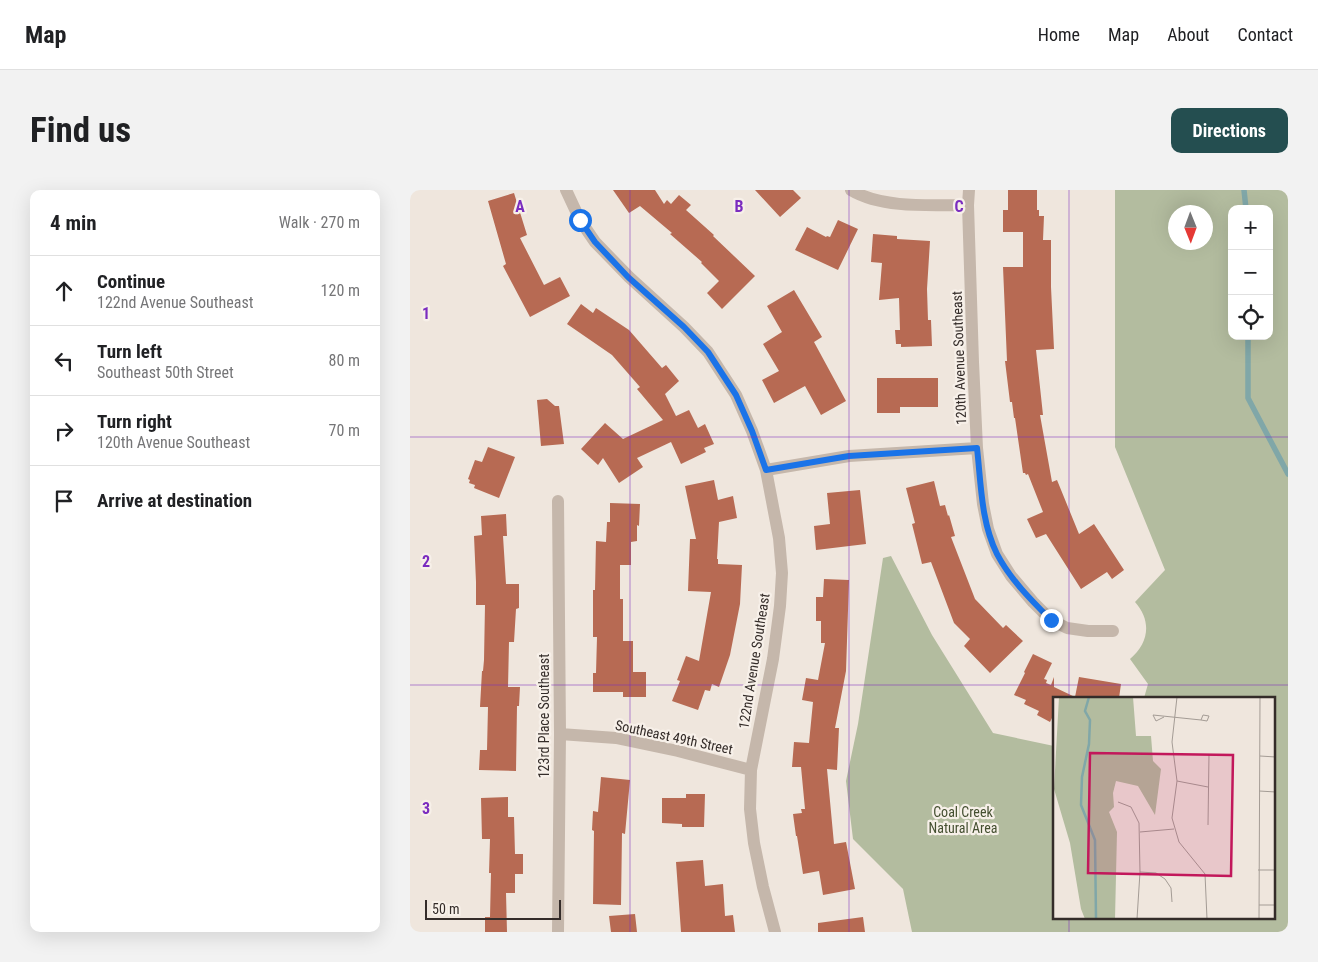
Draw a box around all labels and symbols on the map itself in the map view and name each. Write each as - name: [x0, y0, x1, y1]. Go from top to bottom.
- text: A: [515, 197, 525, 216]
- text: B: [735, 197, 744, 216]
- text: C: [954, 197, 964, 216]
- north arrow: [1168, 205, 1213, 250]
- route start: [569, 209, 592, 232]
- street label: 120th Avenue Southeast: [949, 291, 969, 425]
- text: 1: [422, 304, 430, 323]
- text: 2: [422, 552, 430, 571]
- street label: 122nd Avenue Southeast: [735, 592, 773, 730]
- route end: [1040, 609, 1063, 632]
- street label: 123rd Place Southeast: [536, 654, 552, 778]
- inset map: [1053, 697, 1276, 920]
- street label: Southeast 49th Street: [614, 717, 734, 757]
- text: 3: [422, 799, 430, 818]
- park label: Coal Creek Natural Area: [929, 804, 997, 836]
- scale bar: [425, 897, 561, 920]

